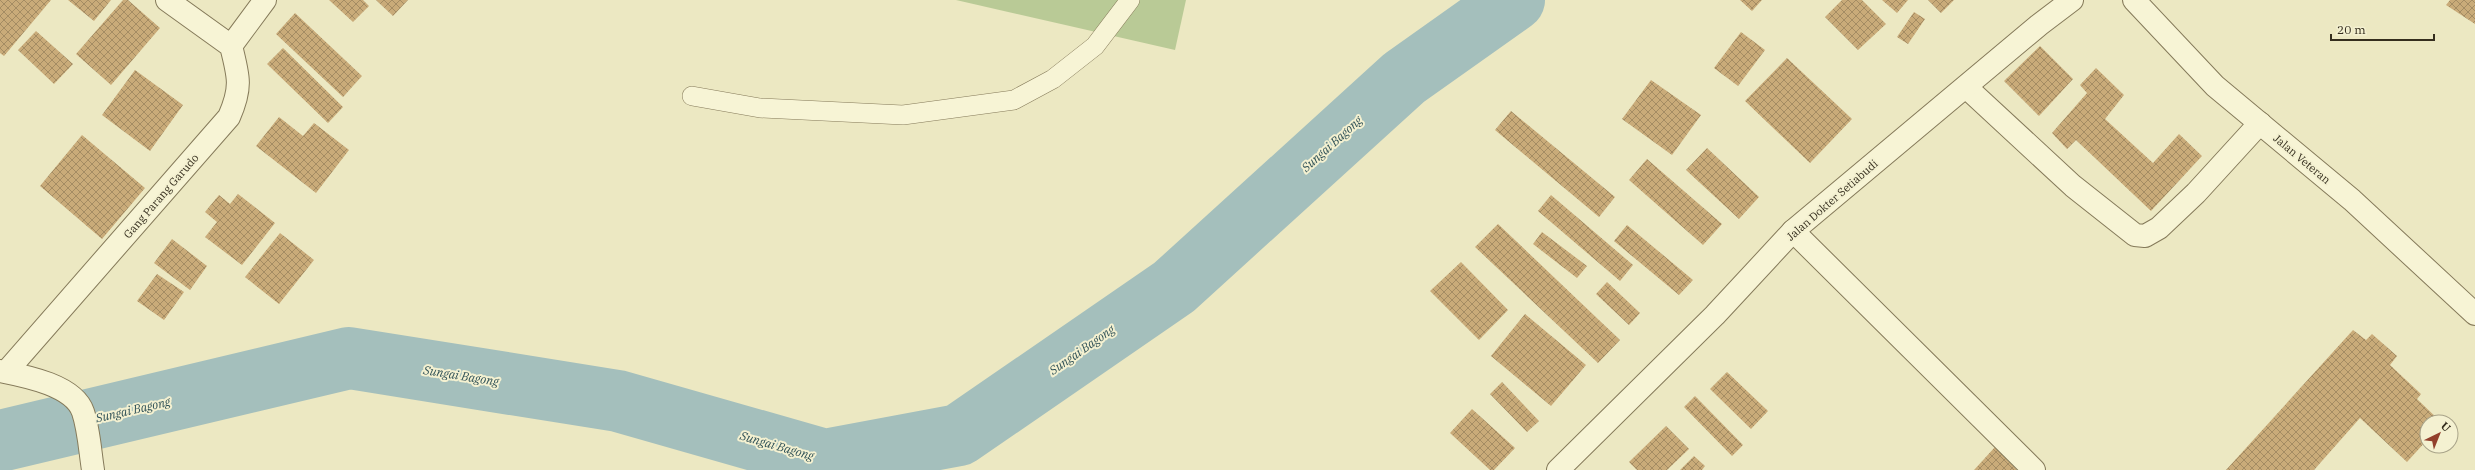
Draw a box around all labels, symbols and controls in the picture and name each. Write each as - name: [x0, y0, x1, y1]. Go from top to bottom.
- scale bar: [2331, 16, 2434, 42]
- text: 20 m: [2337, 22, 2366, 37]
- water label: Sungai Bagong: [1298, 112, 1365, 175]
- street label: Jalan Veteran: [2271, 131, 2333, 187]
- street label: Gang Parang Garudo: [120, 151, 202, 241]
- street label: Jalan Dokter Setiabudi: [1783, 156, 1881, 244]
- water label: Sungai Bagong: [1045, 321, 1118, 378]
- water label: Sungai Bagong: [421, 362, 500, 389]
- water label: Sungai Bagong: [93, 394, 172, 426]
- north arrow: [2419, 414, 2459, 454]
- text: U: [2438, 419, 2454, 435]
- water label: Sungai Bagong: [737, 428, 816, 463]

